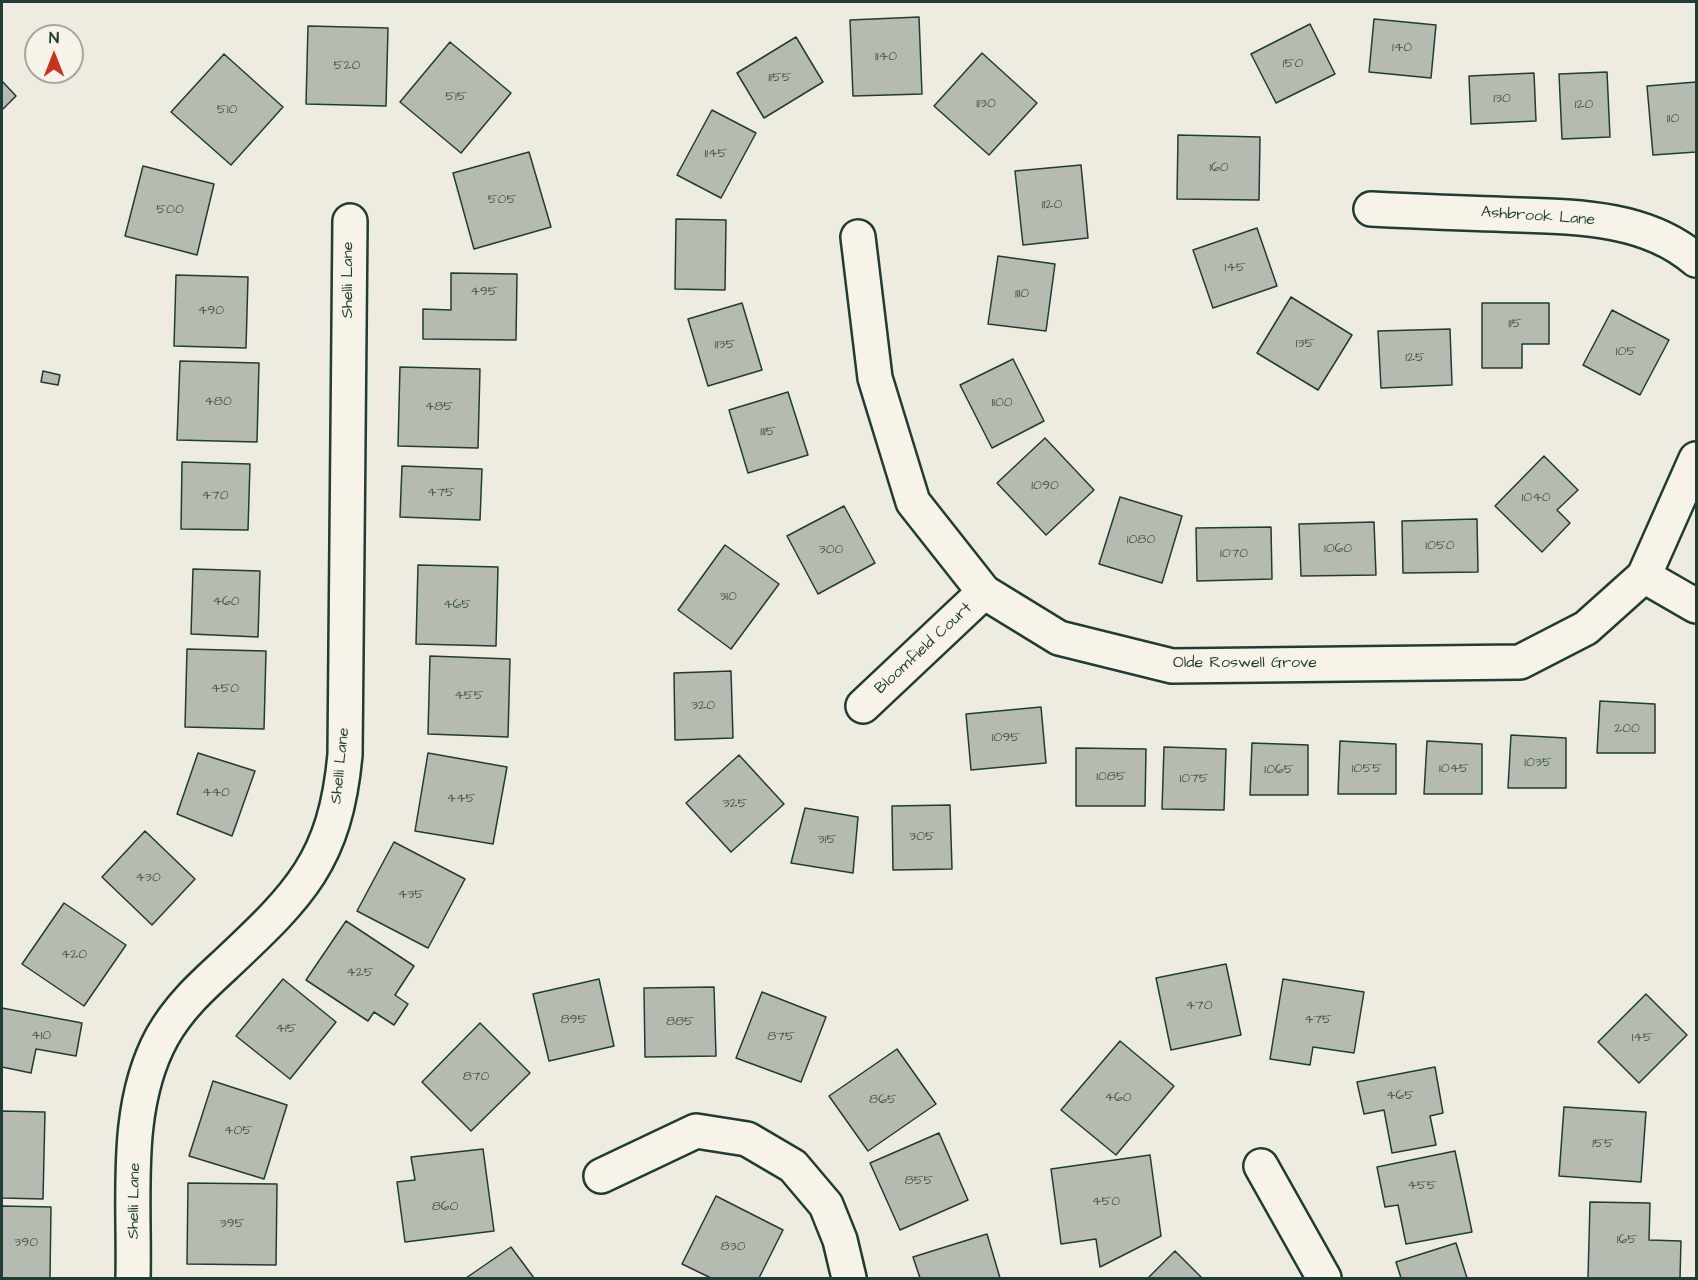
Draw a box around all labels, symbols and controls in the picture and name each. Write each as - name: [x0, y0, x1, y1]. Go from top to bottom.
- north arrow: [24, 24, 84, 84]
- text: N: [49, 27, 59, 49]
- house number: 140: [1392, 40, 1412, 56]
- house number: 1140: [875, 49, 897, 65]
- house number: 150: [1283, 56, 1303, 72]
- house number: 520: [334, 58, 360, 74]
- house number: 1155: [768, 70, 792, 86]
- house number: 515: [445, 89, 467, 105]
- house number: 130: [1493, 91, 1511, 107]
- house number: 1130: [976, 96, 996, 112]
- house number: 120: [1575, 97, 1593, 113]
- house number: 510: [217, 102, 237, 118]
- house number: 110: [1667, 111, 1679, 127]
- house number: 1145: [704, 146, 728, 162]
- house number: 160: [1209, 160, 1229, 176]
- house number: 505: [488, 192, 516, 208]
- house number: 1120: [1042, 197, 1062, 213]
- house number: 500: [156, 202, 184, 218]
- street label: Ashbrook Lane: [1480, 203, 1596, 231]
- street label: Shelli Lane: [339, 242, 359, 318]
- house number: 145: [1224, 260, 1246, 276]
- house number: 495: [470, 284, 498, 300]
- house number: 1110: [1015, 286, 1029, 302]
- house number: 490: [198, 303, 224, 319]
- house number: 115: [1508, 316, 1522, 332]
- house number: 135: [1296, 336, 1314, 352]
- house number: 1135: [715, 337, 735, 353]
- house number: 105: [1616, 344, 1636, 360]
- house number: 125: [1405, 350, 1425, 366]
- house number: 480: [204, 394, 232, 410]
- house number: 1100: [991, 395, 1013, 411]
- house number: 485: [425, 399, 453, 415]
- house number: 1115: [760, 424, 776, 440]
- house number: 1090: [1031, 478, 1059, 494]
- house number: 475: [427, 485, 455, 501]
- house number: 470: [202, 488, 228, 504]
- house number: 1040: [1522, 490, 1550, 506]
- house number: 1080: [1127, 532, 1155, 548]
- house number: 1050: [1425, 538, 1455, 554]
- house number: 1060: [1324, 541, 1352, 557]
- house number: 300: [819, 542, 843, 558]
- house number: 1070: [1220, 546, 1248, 562]
- house number: 310: [719, 589, 737, 605]
- house number: 460: [212, 594, 240, 610]
- house number: 465: [443, 597, 471, 613]
- street label: Bloomfield Court: [871, 599, 977, 699]
- street label: Olde Roswell Grove: [1173, 654, 1317, 674]
- house number: 450: [211, 681, 239, 697]
- house number: 455: [454, 688, 484, 704]
- house number: 320: [691, 698, 715, 714]
- house number: 200: [1614, 721, 1640, 737]
- street label: Shelli Lane: [327, 727, 355, 805]
- house number: 1095: [992, 730, 1020, 746]
- house number: 1035: [1524, 755, 1552, 771]
- house number: 1055: [1352, 761, 1382, 777]
- house number: 1045: [1439, 761, 1469, 777]
- house number: 1065: [1264, 762, 1294, 778]
- house number: 1085: [1096, 769, 1126, 785]
- house number: 1075: [1179, 771, 1209, 787]
- house number: 440: [202, 785, 230, 801]
- house number: 445: [447, 791, 475, 807]
- house number: 325: [722, 796, 748, 812]
- house number: 305: [909, 829, 935, 845]
- house number: 315: [818, 832, 836, 848]
- house number: 430: [135, 870, 161, 886]
- house number: 435: [398, 887, 424, 903]
- house number: 420: [61, 947, 87, 963]
- house number: 425: [346, 965, 374, 981]
- house number: 470: [1186, 998, 1212, 1014]
- house number: 895: [561, 1012, 587, 1028]
- house number: 475: [1304, 1012, 1332, 1028]
- house number: 885: [666, 1014, 694, 1030]
- house number: 415: [275, 1021, 297, 1037]
- house number: 410: [31, 1028, 51, 1044]
- house number: 875: [767, 1029, 795, 1045]
- house number: 145: [1631, 1030, 1653, 1046]
- house number: 870: [463, 1069, 489, 1085]
- house number: 465: [1386, 1088, 1414, 1104]
- house number: 460: [1104, 1090, 1132, 1106]
- house number: 865: [869, 1092, 897, 1108]
- house number: 405: [224, 1123, 252, 1139]
- house number: 155: [1592, 1136, 1614, 1152]
- street label: Shelli Lane: [125, 1163, 145, 1239]
- house number: 855: [905, 1173, 933, 1189]
- house number: 455: [1407, 1178, 1437, 1194]
- house number: 450: [1092, 1194, 1120, 1210]
- house number: 860: [432, 1199, 458, 1215]
- house number: 395: [219, 1216, 245, 1232]
- house number: 165: [1617, 1232, 1637, 1248]
- house number: 390: [14, 1235, 38, 1251]
- house number: 830: [720, 1239, 746, 1255]

